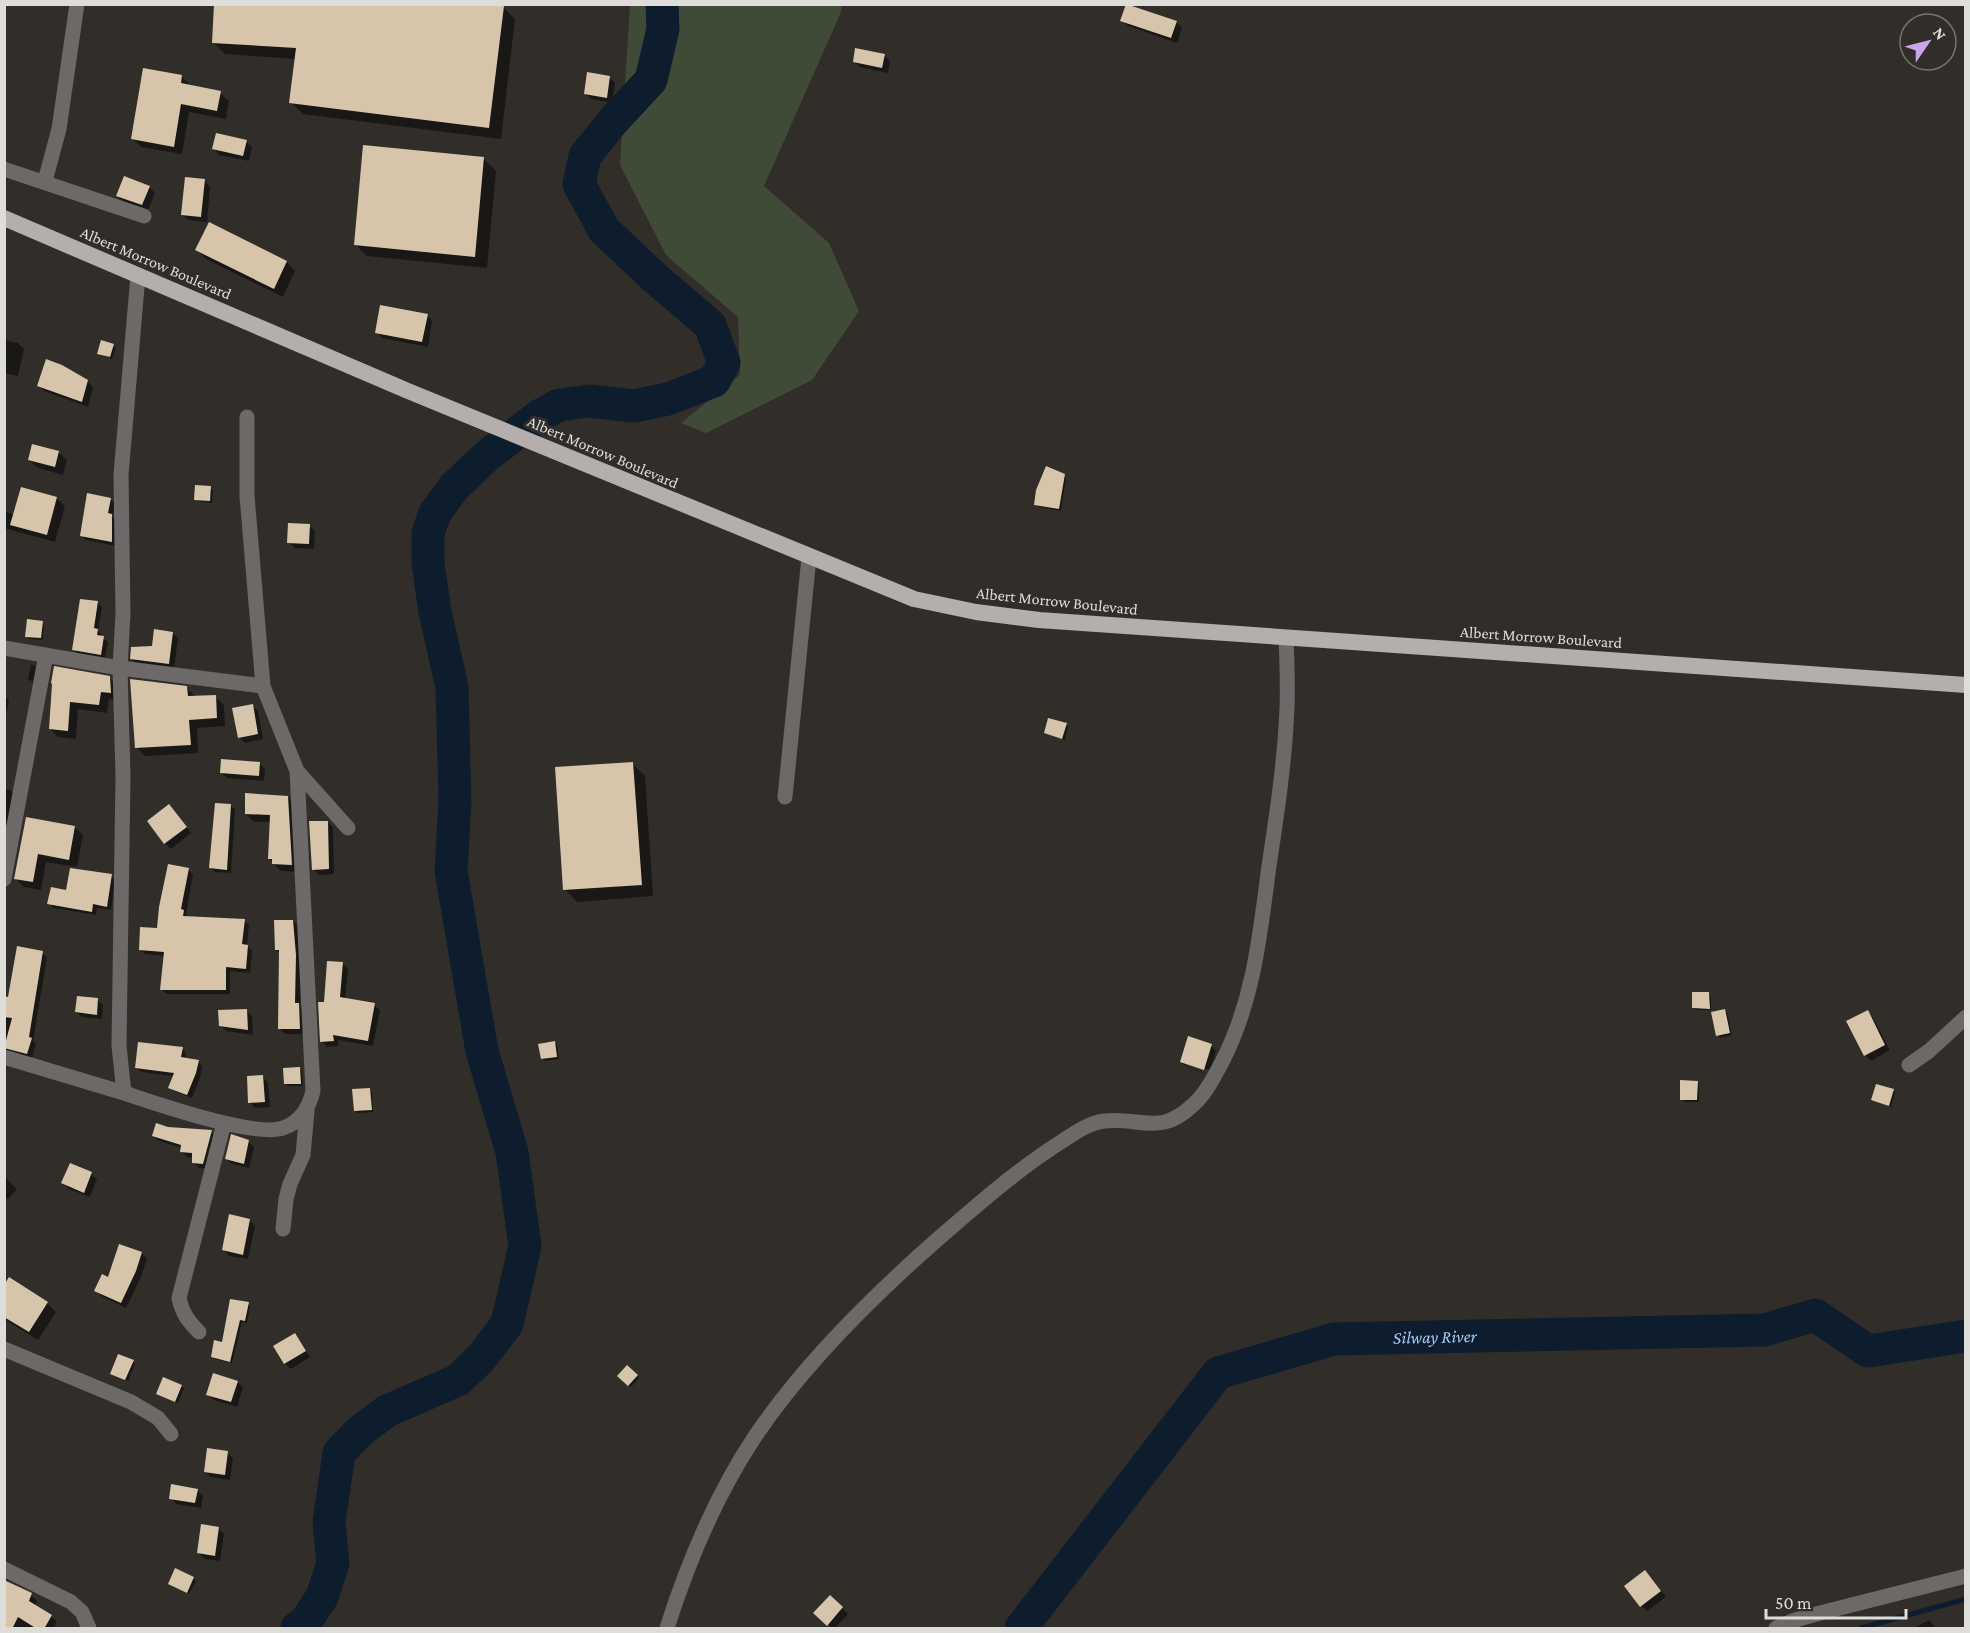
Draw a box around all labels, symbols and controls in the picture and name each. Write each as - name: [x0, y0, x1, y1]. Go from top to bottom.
- north arrow: [1898, 12, 1958, 72]
- text: N: [1930, 24, 1950, 43]
- street label: Albert Morrow Boulevard: [78, 223, 235, 303]
- street label: Albert Morrow Boulevard: [525, 412, 682, 492]
- street label: Albert Morrow Boulevard: [975, 584, 1139, 618]
- street label: Albert Morrow Boulevard: [1459, 623, 1623, 651]
- water label: Silway River: [1393, 1326, 1478, 1348]
- scale bar: [1766, 1582, 1906, 1620]
- text: 50 m: [1775, 1593, 1812, 1613]

